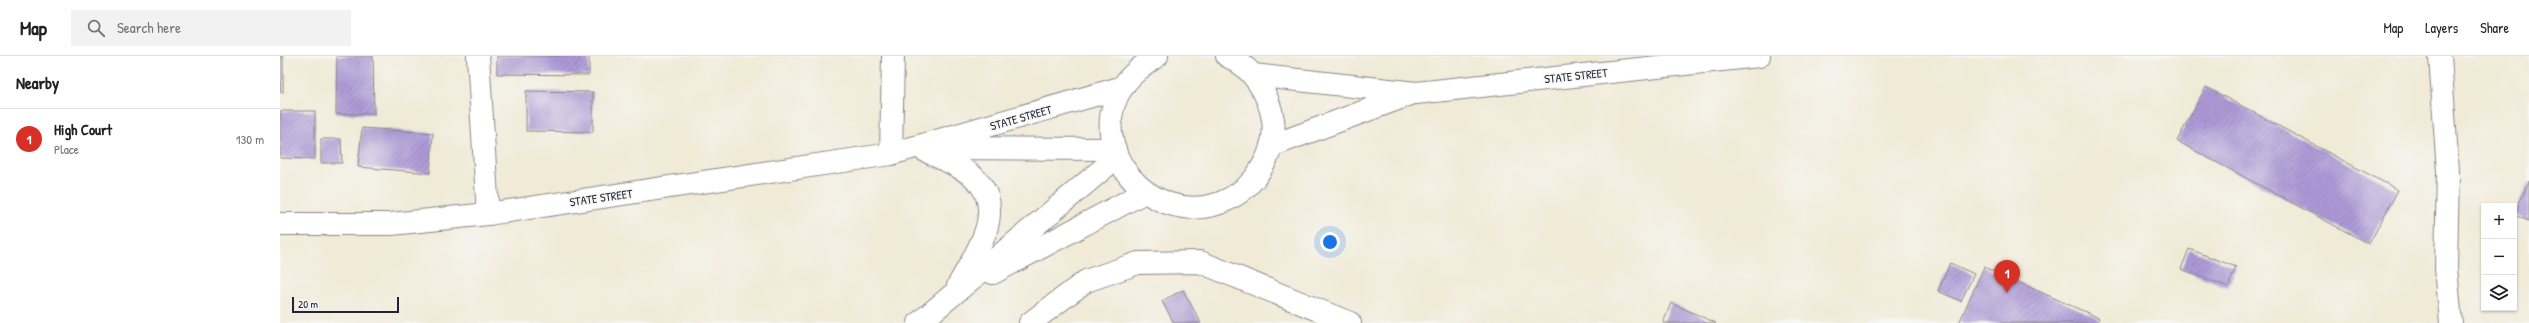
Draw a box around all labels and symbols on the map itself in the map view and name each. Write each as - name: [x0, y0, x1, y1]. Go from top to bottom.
- street label: STATE STREET: [1543, 64, 1609, 87]
- street label: STATE STREET: [988, 100, 1054, 134]
- street label: STATE STREET: [568, 185, 634, 210]
- your location: [1320, 232, 1340, 252]
- pin: 1: [1994, 260, 2020, 293]
- scale bar: [292, 295, 399, 314]

